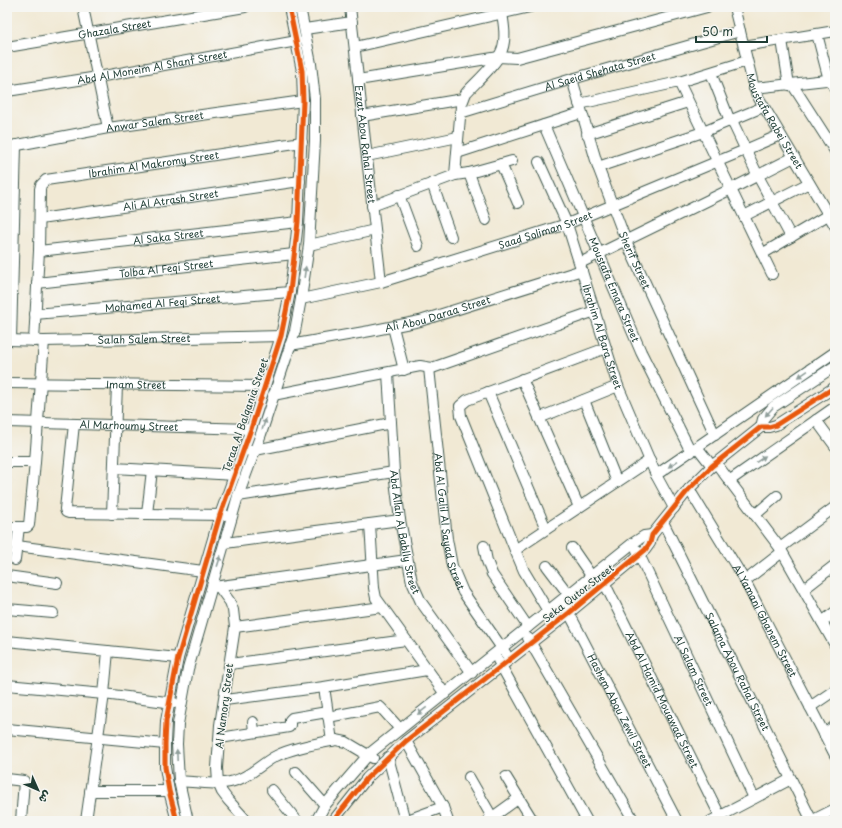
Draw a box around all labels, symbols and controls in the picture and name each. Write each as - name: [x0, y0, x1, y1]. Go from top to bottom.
- street label: Ghazala Street: [77, 15, 152, 42]
- scale bar: [696, 18, 767, 44]
- text: 50 m: [702, 22, 733, 40]
- street label: Abd Al Moneim Al Shanf Street: [76, 46, 228, 87]
- street label: Al Saeid Shehata Street: [542, 48, 657, 94]
- street label: Moustafa Rabei Street: [744, 71, 807, 171]
- street label: Ezzat Abou Rahal Street: [352, 84, 380, 204]
- street label: Anwar Salem Street: [105, 107, 204, 135]
- street label: Ibrahim Al Makromy Street: [87, 146, 220, 181]
- street label: Ali Al Atrash Street: [122, 185, 219, 214]
- street label: Saad Soliman Street: [496, 206, 594, 252]
- street label: Al Saka Street: [132, 225, 204, 247]
- street label: Sherif Street: [616, 229, 655, 291]
- street label: Moustafa Emara Street: [586, 235, 644, 344]
- street label: Tolba Al Feqi Street: [118, 255, 214, 281]
- one-way arrow: [302, 266, 308, 278]
- street label: Ibrahim Al Bara Street: [579, 282, 626, 391]
- street label: Mohamed Al Feqi Street: [104, 290, 221, 315]
- street label: Ali Abou Daraa Street: [383, 291, 492, 335]
- street label: Salah Salem Street: [97, 330, 191, 347]
- street label: Teraa Al Balqania Street: [218, 356, 271, 474]
- one-way arrow: [798, 370, 808, 378]
- street label: Imam Street: [106, 376, 166, 392]
- one-way arrow: [764, 407, 773, 417]
- street label: Al Marhoumy Street: [79, 416, 179, 434]
- one-way arrow: [261, 418, 267, 430]
- street label: Abd Al Galil Al Sayad Street: [431, 452, 469, 592]
- one-way arrow: [756, 455, 766, 463]
- one-way arrow: [668, 460, 678, 468]
- street label: Abd Allah Al Bablly Street: [387, 469, 424, 596]
- one-way arrow: [216, 554, 222, 566]
- street label: Seka Qutor Street: [539, 560, 617, 625]
- street label: Al Yamani Ghanem Street: [729, 561, 801, 679]
- street label: Salama Abou Rahal Street: [702, 610, 774, 733]
- street label: Abd Al Hamid Mouawad Street: [623, 629, 703, 770]
- street label: Al Salam Street: [671, 632, 717, 708]
- street label: Hashem Abou Zewil Street: [584, 651, 656, 770]
- street label: Al Namory Street: [211, 663, 236, 749]
- one-way arrow: [417, 707, 428, 716]
- one-way arrow: [174, 748, 180, 761]
- north arrow: [18, 770, 58, 810]
- text: ش: [35, 787, 56, 808]

